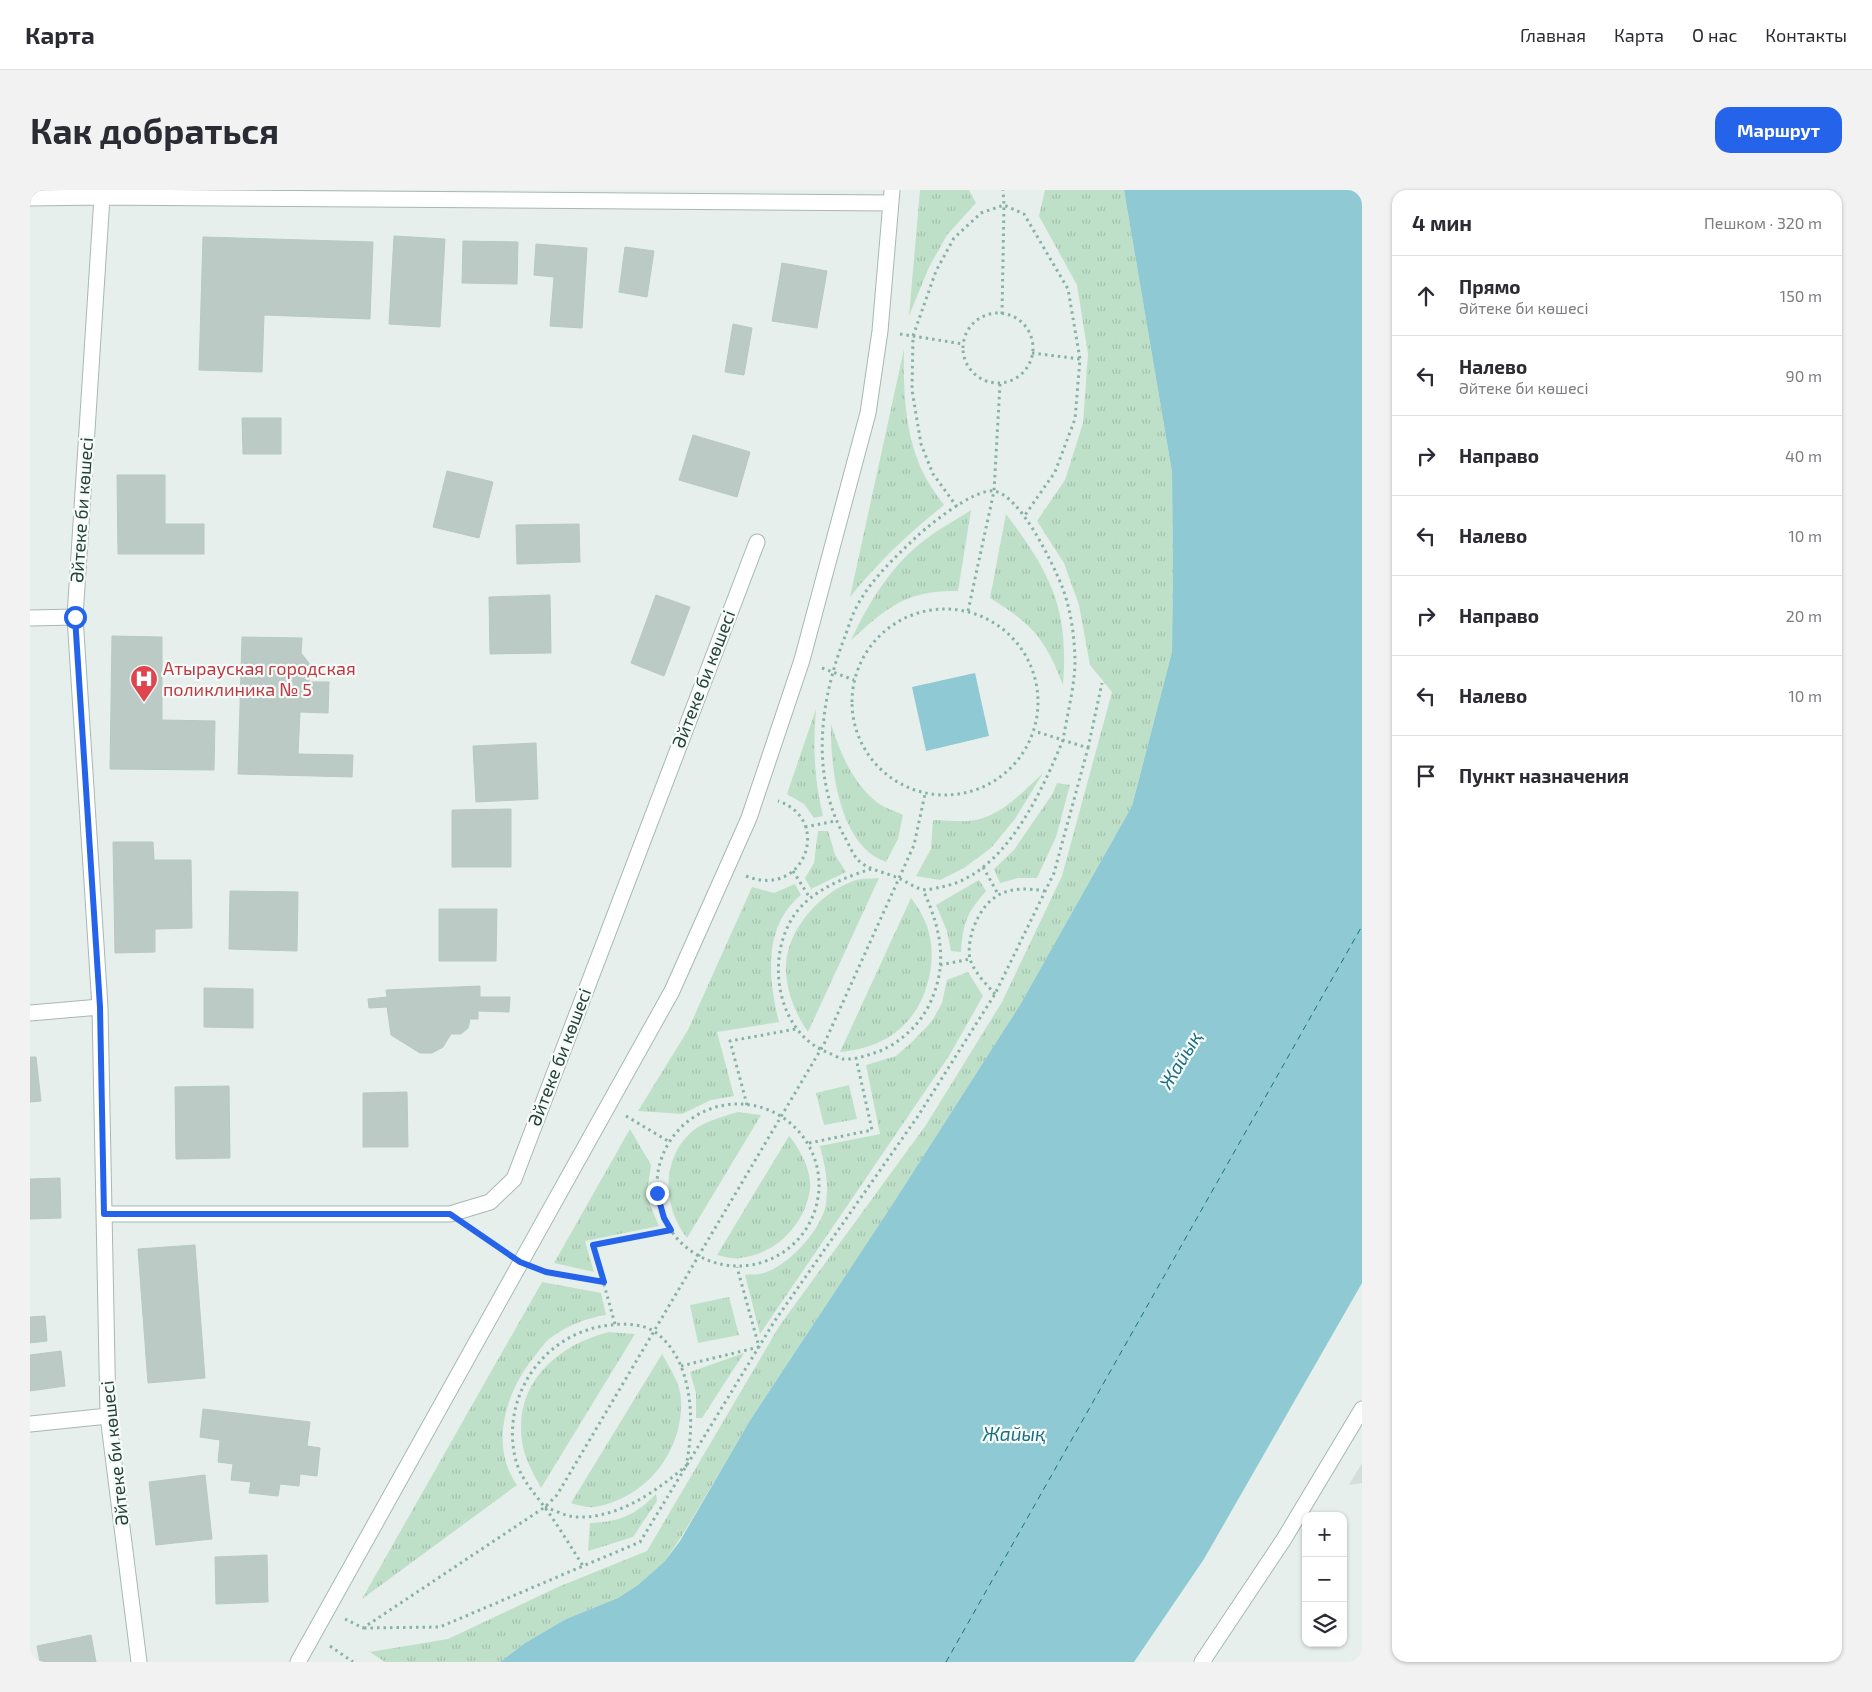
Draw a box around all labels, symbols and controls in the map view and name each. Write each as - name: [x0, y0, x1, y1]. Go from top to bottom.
- text: Карта: [25, 20, 95, 49]
- text: Главная: [1520, 24, 1586, 46]
- text: Карта: [1614, 24, 1664, 46]
- text: О нас: [1692, 24, 1737, 46]
- text: Контакты: [1765, 24, 1847, 46]
- button: Маршрут: [1715, 107, 1842, 153]
- text: Как добраться: [30, 109, 279, 151]
- text: 4 мин: [1412, 210, 1472, 235]
- text: Пешком · 320 m: [1704, 213, 1822, 232]
- text: Прямо: [1459, 275, 1521, 298]
- icon: ahead: [1412, 282, 1440, 310]
- text: 150 m: [1780, 286, 1822, 305]
- text: Әйтеке би көшесі: [1459, 298, 1588, 317]
- text: Налево: [1459, 355, 1527, 378]
- icon: left: [1412, 362, 1440, 390]
- text: 90 m: [1786, 366, 1822, 385]
- text: Әйтеке би көшесі: [1459, 378, 1588, 397]
- street label: Әйтеке би көшесі: [65, 437, 97, 583]
- icon: right: [1412, 442, 1440, 470]
- text: Направо: [1459, 444, 1539, 467]
- text: 40 m: [1785, 446, 1822, 465]
- icon: left: [1412, 522, 1440, 550]
- text: Налево: [1459, 524, 1527, 547]
- text: 10 m: [1788, 526, 1822, 545]
- icon: right: [1412, 602, 1440, 630]
- text: Направо: [1459, 604, 1539, 627]
- route start: [64, 606, 87, 629]
- text: 20 m: [1786, 606, 1822, 625]
- street label: Әйтеке би көшесі: [667, 607, 739, 751]
- place label: Атырауская городская поликлиника № 5: [163, 657, 356, 700]
- hospital icon: Атырауская городская поликлиника № 5: [129, 664, 159, 703]
- icon: left: [1412, 682, 1440, 710]
- text: Налево: [1459, 684, 1527, 707]
- text: 10 m: [1788, 686, 1822, 705]
- icon: arrive: [1412, 762, 1440, 790]
- text: Пункт назначения: [1459, 764, 1629, 787]
- street label: Әйтеке би көшесі: [523, 985, 595, 1129]
- water label: Жайық: [1153, 1027, 1206, 1093]
- route end: [646, 1182, 669, 1205]
- street label: Әйтеке би көшесі: [95, 1380, 133, 1527]
- water label: Жайық: [982, 1422, 1045, 1445]
- map controls: [1302, 1512, 1347, 1647]
- button: +: [1302, 1512, 1347, 1557]
- button: −: [1302, 1557, 1347, 1602]
- button: layers: [1302, 1602, 1347, 1647]

